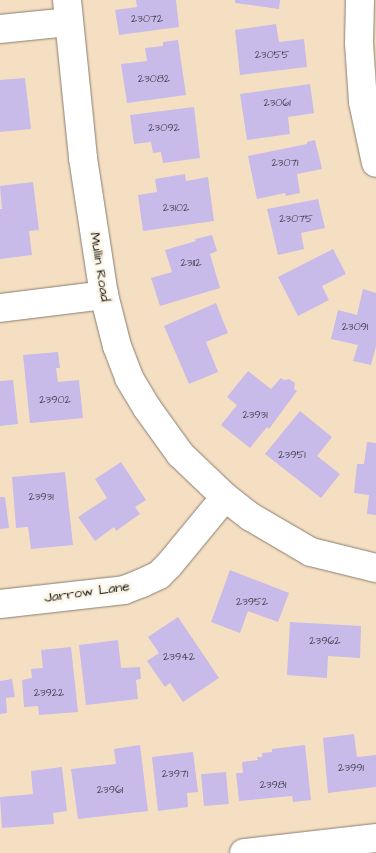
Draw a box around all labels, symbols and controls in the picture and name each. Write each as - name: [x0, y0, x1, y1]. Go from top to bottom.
- house number: 23072: [131, 12, 163, 26]
- house number: 23055: [255, 48, 289, 62]
- house number: 23082: [138, 72, 170, 86]
- house number: 23061: [263, 96, 291, 110]
- house number: 23092: [148, 121, 180, 135]
- house number: 23071: [271, 156, 299, 170]
- house number: 23102: [163, 201, 189, 215]
- house number: 23075: [279, 212, 313, 226]
- street label: Mullin Road: [86, 231, 114, 303]
- house number: 23112: [180, 256, 202, 270]
- house number: 23091: [342, 320, 368, 334]
- house number: 23902: [39, 393, 71, 407]
- house number: 23931: [242, 408, 268, 422]
- house number: 23951: [278, 448, 306, 462]
- house number: 23931: [28, 490, 54, 504]
- street label: Jarrow Lane: [43, 578, 131, 606]
- house number: 23952: [236, 595, 268, 609]
- house number: 23962: [309, 634, 341, 648]
- house number: 23942: [163, 650, 195, 664]
- house number: 23922: [34, 686, 64, 700]
- house number: 23991: [338, 761, 364, 775]
- house number: 23971: [162, 767, 188, 781]
- house number: 23981: [260, 778, 286, 792]
- house number: 23961: [97, 783, 123, 797]

